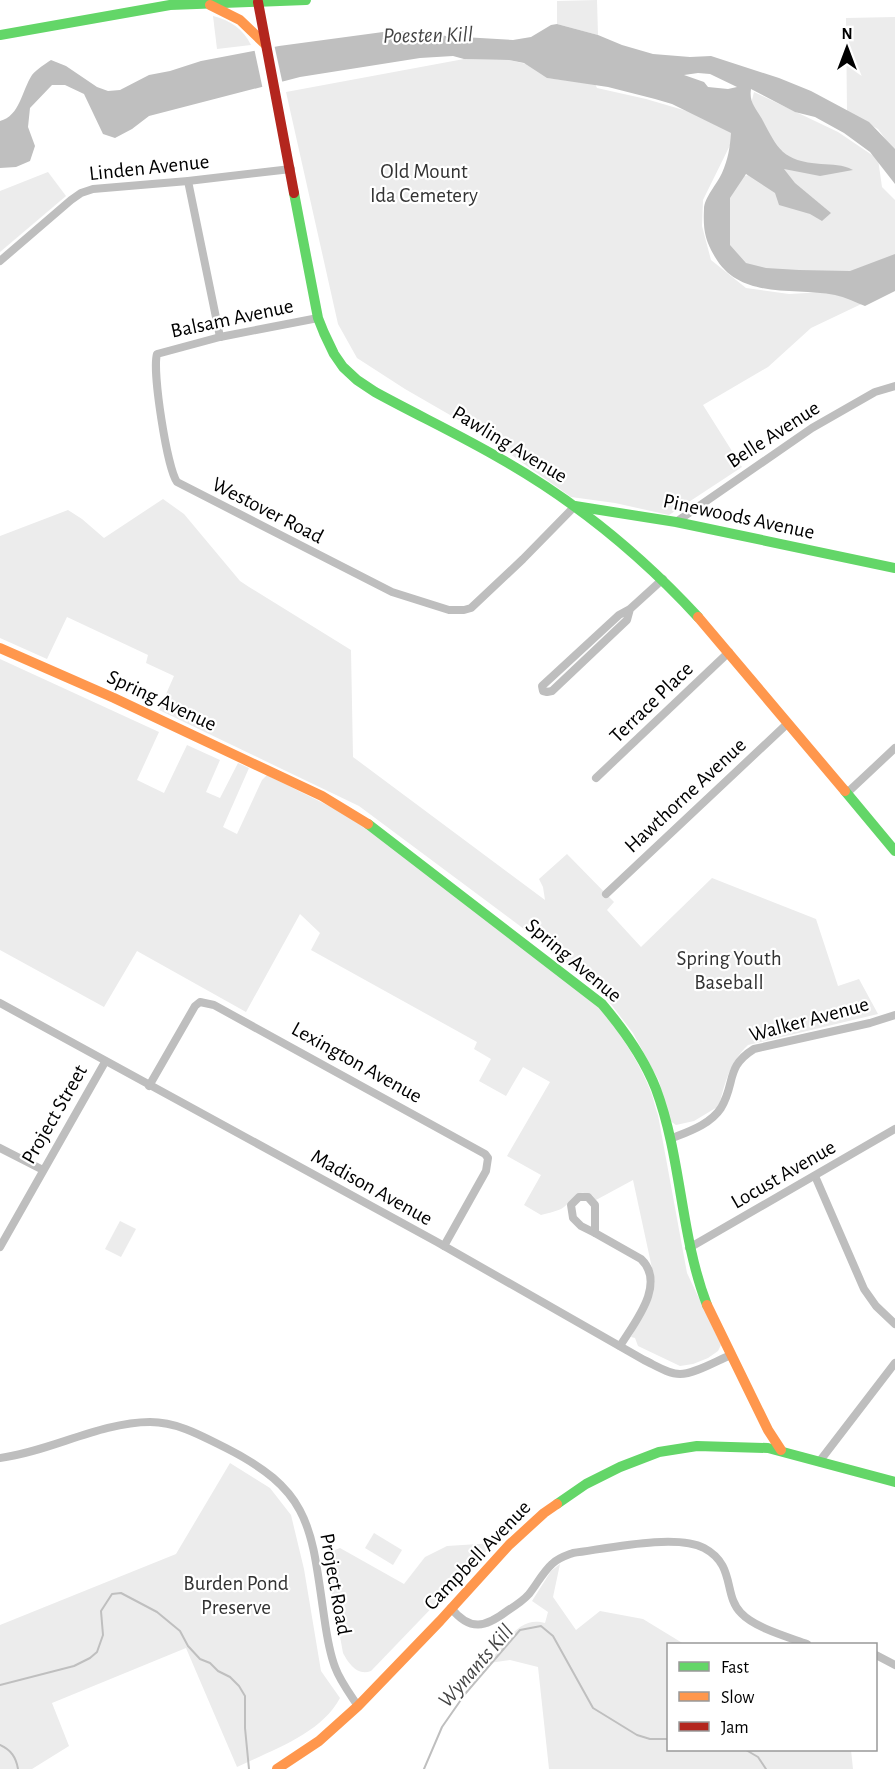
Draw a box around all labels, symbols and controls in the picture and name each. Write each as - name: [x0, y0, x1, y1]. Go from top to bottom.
- north arrow: [817, 18, 877, 78]
- water label: Poesten Kill: [383, 23, 473, 47]
- text: N: [841, 26, 853, 42]
- street label: Linden Avenue: [88, 151, 210, 184]
- park label: Old Mount Ida Cemetery: [370, 161, 478, 206]
- street label: Balsam Avenue: [169, 295, 295, 342]
- street label: Belle Avenue: [723, 397, 823, 472]
- street label: Pawling Avenue: [449, 402, 571, 487]
- street label: Westover Road: [209, 473, 327, 548]
- street label: Pinewoods Avenue: [661, 490, 817, 543]
- street label: Terrace Place: [606, 658, 697, 747]
- street label: Spring Avenue: [104, 666, 220, 735]
- street label: Hawthorne Avenue: [621, 734, 750, 857]
- street label: Spring Avenue: [522, 914, 626, 1006]
- park label: Spring Youth Baseball: [676, 948, 782, 993]
- street label: Walker Avenue: [747, 993, 871, 1046]
- street label: Lexington Avenue: [288, 1018, 425, 1107]
- street label: Project Street: [18, 1061, 91, 1167]
- street label: Locust Avenue: [727, 1136, 839, 1213]
- street label: Madison Avenue: [307, 1145, 436, 1229]
- street label: Campbell Avenue: [420, 1496, 535, 1614]
- street label: Project Road: [316, 1532, 355, 1637]
- park label: Burden Pond Preserve: [183, 1573, 289, 1618]
- water label: Wynants Kill: [434, 1620, 517, 1711]
- legend: [667, 1643, 877, 1751]
- text: Fast: [721, 1659, 749, 1677]
- text: Slow: [721, 1689, 754, 1707]
- text: Jam: [721, 1719, 749, 1737]

